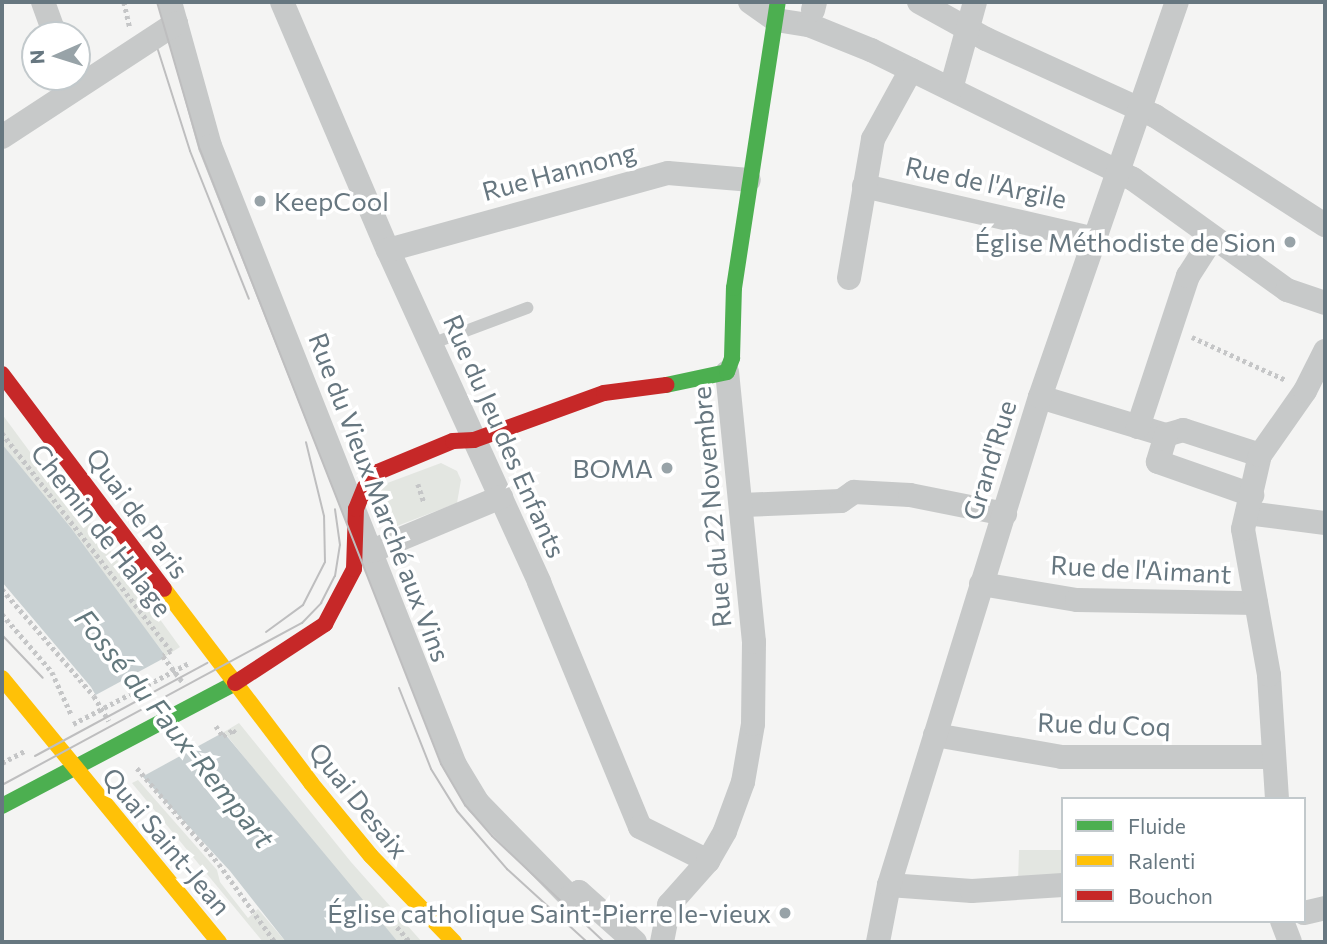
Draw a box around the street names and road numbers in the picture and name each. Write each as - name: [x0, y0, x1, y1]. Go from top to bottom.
- street label: Rue Hannong: [479, 135, 639, 207]
- street label: Rue de l'Argile: [903, 150, 1069, 214]
- street label: Rue du Jeu des Enfants: [437, 310, 573, 562]
- street label: Rue du Vieux Marché aux Vins: [303, 328, 457, 666]
- street label: Rue du 22 Novembre: [685, 385, 737, 629]
- street label: Grand'Rue: [956, 396, 1022, 524]
- street label: Chemin de Halage: [25, 438, 179, 622]
- street label: Quai de Paris: [80, 442, 196, 584]
- street label: Rue de l'Aimant: [1050, 549, 1232, 589]
- street label: Rue du Coq: [1037, 706, 1171, 742]
- street label: Quai Desaix: [303, 736, 415, 864]
- street label: Quai Saint-Jean: [96, 761, 238, 921]

